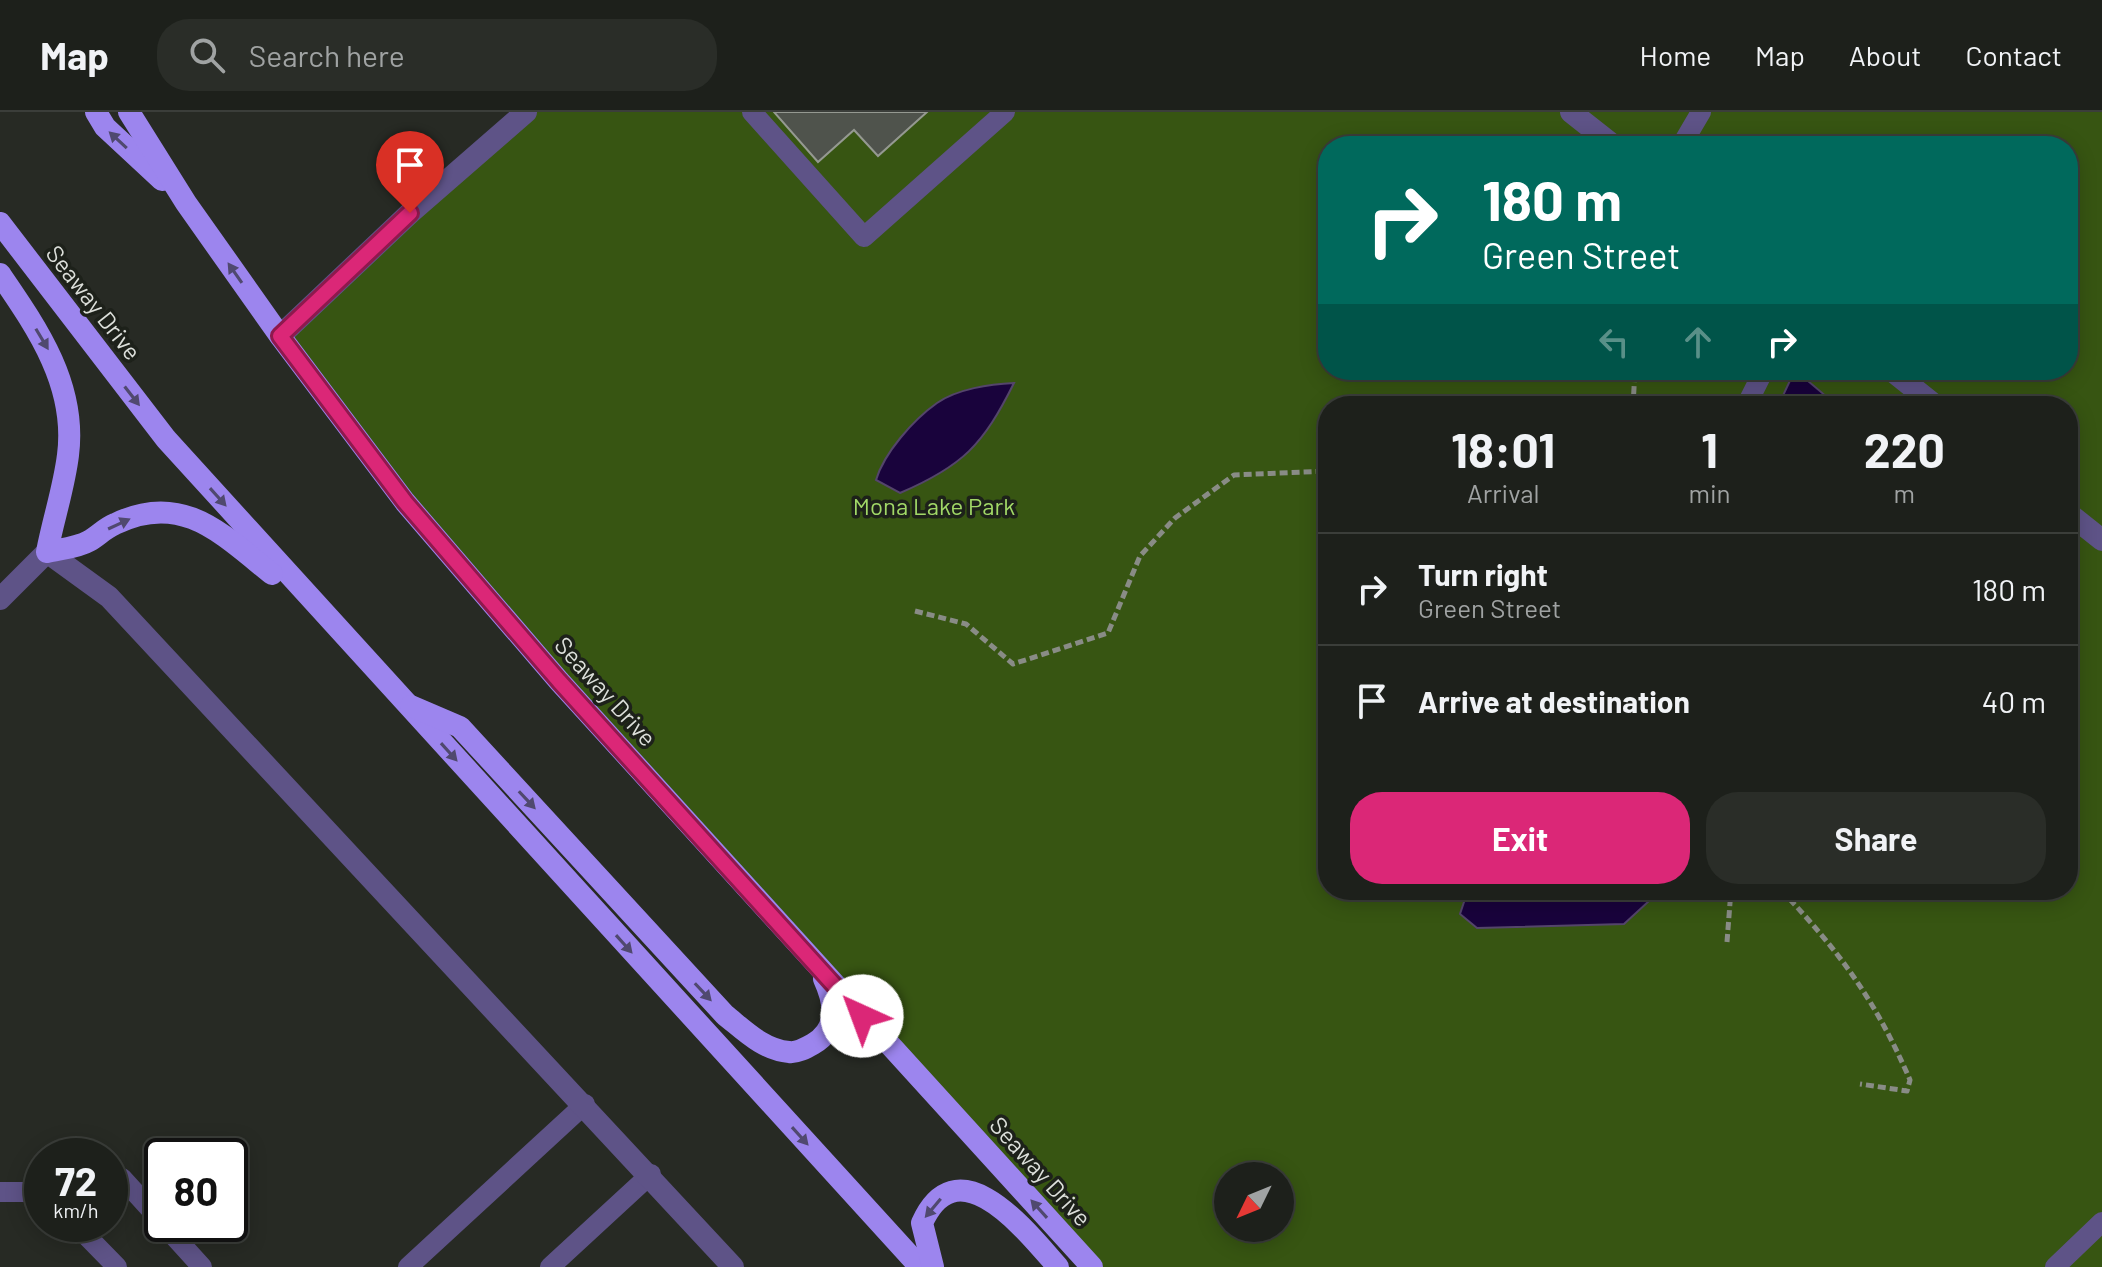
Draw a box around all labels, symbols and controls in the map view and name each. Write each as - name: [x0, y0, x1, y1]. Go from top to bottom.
- search box: [157, 19, 717, 91]
- text: Map: [40, 32, 109, 78]
- icon: search: [185, 33, 229, 77]
- text: Search here: [249, 37, 405, 73]
- text: Home: [1640, 38, 1711, 72]
- text: Map: [1755, 38, 1805, 72]
- text: About: [1849, 38, 1921, 72]
- text: Contact: [1965, 38, 2062, 72]
- one-way arrow: [109, 131, 128, 149]
- pin: [376, 131, 444, 213]
- icon: arrive: [388, 143, 432, 187]
- text: 180 m: [1482, 165, 1622, 232]
- icon: right: [1350, 168, 1454, 272]
- text: Green Street: [1482, 233, 1680, 276]
- street label: Seaway Drive: [40, 239, 148, 365]
- one-way arrow: [228, 262, 243, 283]
- icon: left: [1592, 320, 1636, 364]
- icon: ahead: [1676, 320, 1720, 364]
- icon: right: [1760, 320, 1804, 364]
- one-way arrow: [35, 328, 49, 350]
- one-way arrow: [123, 386, 140, 406]
- text: 18:01: [1451, 420, 1555, 478]
- text: 1: [1701, 420, 1718, 478]
- text: 220: [1864, 420, 1945, 478]
- text: Arrival: [1467, 477, 1540, 508]
- text: min: [1688, 477, 1731, 508]
- text: m: [1894, 477, 1915, 508]
- one-way arrow: [208, 488, 226, 507]
- park label: Mona Lake Park: [853, 491, 1015, 520]
- one-way arrow: [107, 517, 130, 530]
- text: Turn right: [1418, 556, 1548, 592]
- icon: right: [1350, 567, 1394, 611]
- text: 180 m: [1972, 571, 2046, 607]
- text: Green Street: [1418, 592, 1561, 623]
- street label: Seaway Drive: [549, 630, 663, 752]
- icon: arrive: [1350, 679, 1394, 723]
- text: Arrive at destination: [1418, 683, 1690, 719]
- text: 40 m: [1982, 683, 2046, 719]
- one-way arrow: [439, 742, 457, 761]
- one-way arrow: [518, 791, 536, 810]
- button: Exit: [1350, 792, 1690, 884]
- button: Share: [1706, 792, 2046, 884]
- one-way arrow: [615, 934, 633, 953]
- position arrow: [820, 974, 904, 1058]
- one-way arrow: [694, 982, 712, 1001]
- street label: Seaway Drive: [984, 1110, 1098, 1232]
- one-way arrow: [790, 1126, 808, 1145]
- speed limit sign: 80: [144, 1138, 248, 1242]
- text: 72: [55, 1156, 97, 1204]
- north arrow: [1214, 1162, 1294, 1242]
- map controls: [1214, 1162, 1294, 1242]
- text: km/h: [53, 1198, 99, 1222]
- one-way arrow: [925, 1198, 942, 1219]
- one-way arrow: [1031, 1200, 1049, 1219]

